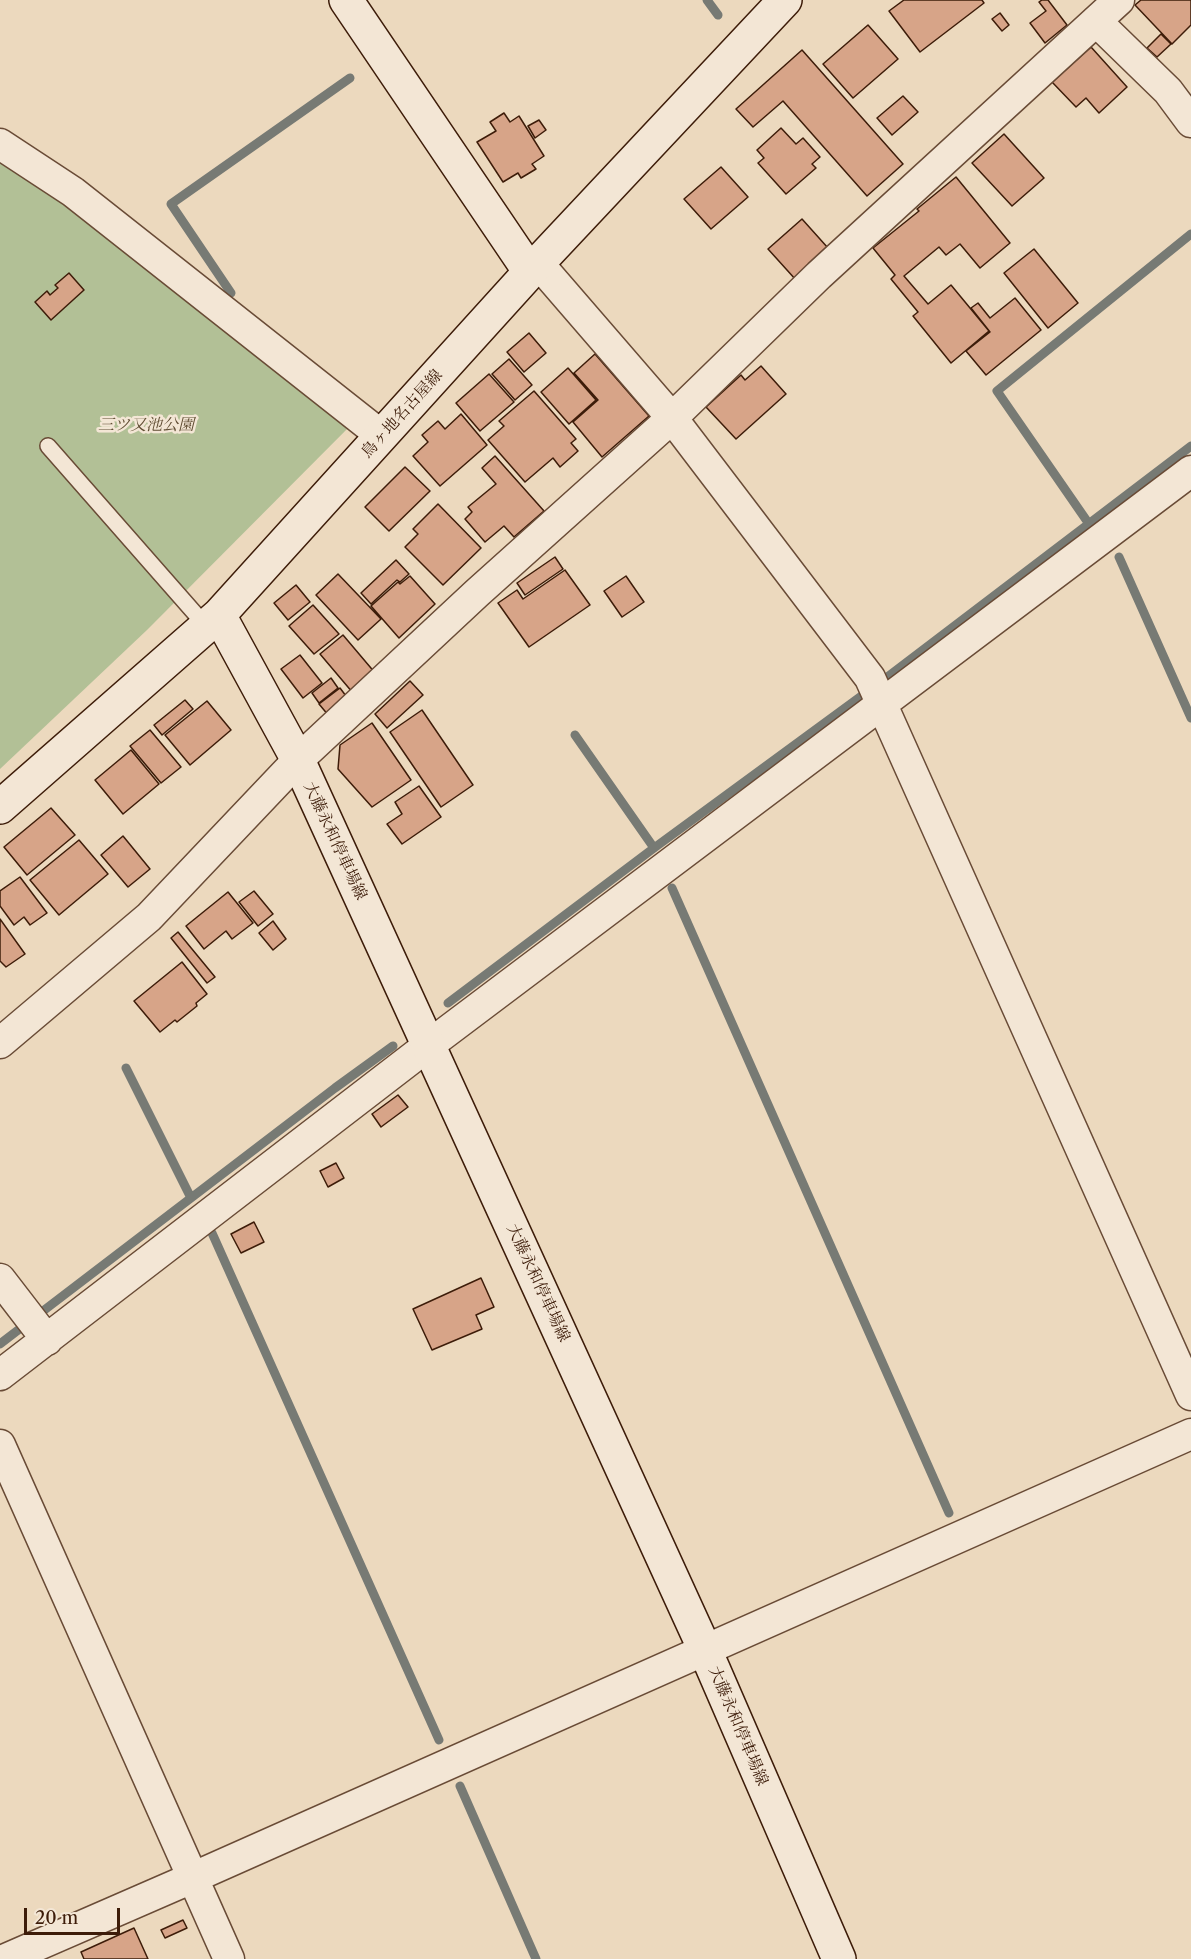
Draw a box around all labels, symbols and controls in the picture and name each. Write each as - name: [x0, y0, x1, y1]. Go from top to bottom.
- street label: 鳥ヶ地名古屋線: [357, 366, 447, 462]
- park label: 三ツ又池公園: [98, 415, 194, 435]
- street label: 大藤永和停車場線: [299, 779, 371, 903]
- street label: 大藤永和停車場線: [502, 1221, 574, 1345]
- street label: 大藤永和停車場線: [704, 1663, 772, 1789]
- scale bar: [27, 1896, 123, 1934]
- text: 20 m: [35, 1907, 78, 1929]

